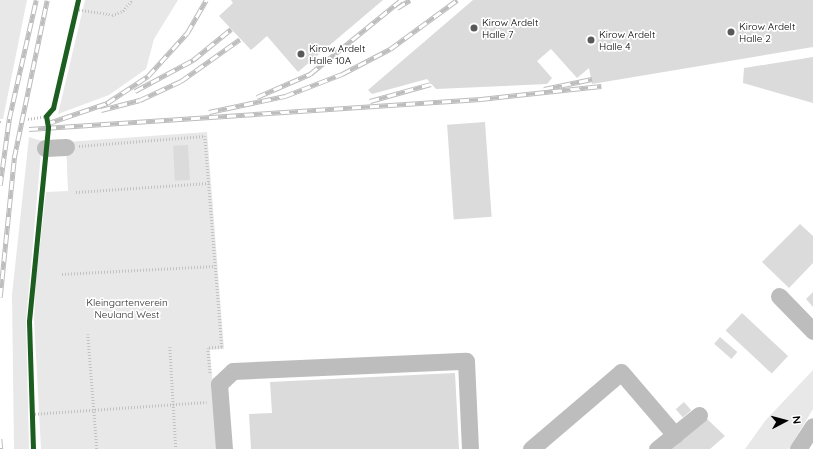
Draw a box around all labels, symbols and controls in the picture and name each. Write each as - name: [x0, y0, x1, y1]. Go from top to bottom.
- place label: Kirow Ardelt Halle 7: [482, 16, 538, 40]
- place label: Kirow Ardelt Halle 2: [739, 20, 795, 44]
- marker: Kirow Ardelt Halle 7: [469, 23, 479, 33]
- marker: Kirow Ardelt Halle 2: [726, 27, 736, 37]
- place label: Kirow Ardelt Halle 4: [599, 28, 655, 52]
- marker: Kirow Ardelt Halle 4: [586, 35, 596, 45]
- place label: Kirow Ardelt Halle 10A: [309, 42, 365, 66]
- marker: Kirow Ardelt Halle 10A: [296, 49, 306, 59]
- park label: Kleingartenverein Neuland West: [86, 296, 168, 320]
- north arrow: [765, 401, 805, 441]
- text: N: [790, 415, 804, 425]

